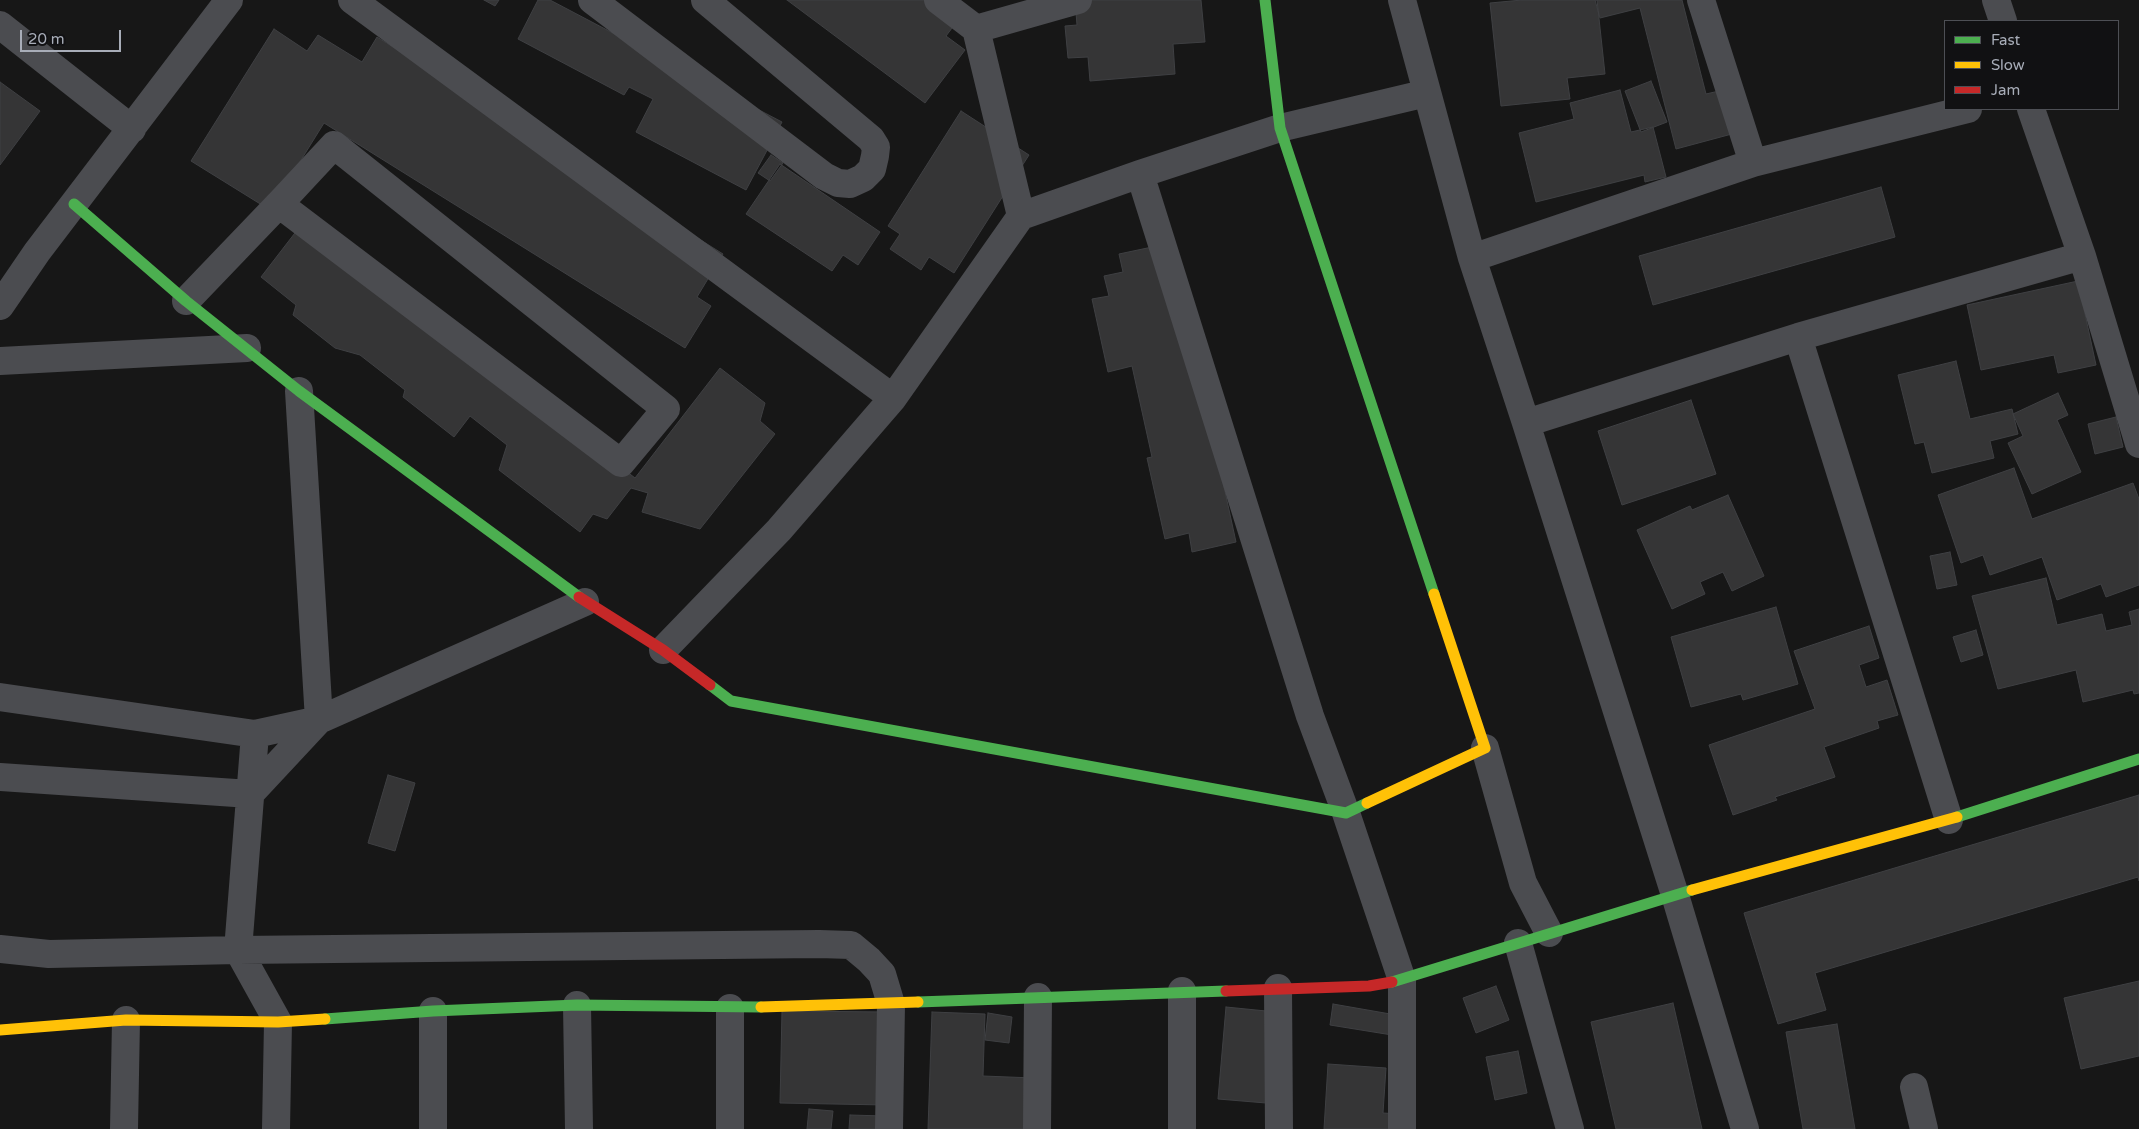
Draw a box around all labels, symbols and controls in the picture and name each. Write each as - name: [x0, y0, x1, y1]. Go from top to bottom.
- scale bar: [22, 20, 124, 52]
- legend: [1944, 20, 2119, 110]
- text: 20 m: [28, 30, 65, 48]
- text: Fast: [1991, 31, 2020, 49]
- text: Slow: [1991, 56, 2025, 74]
- text: Jam: [1991, 81, 2020, 99]

